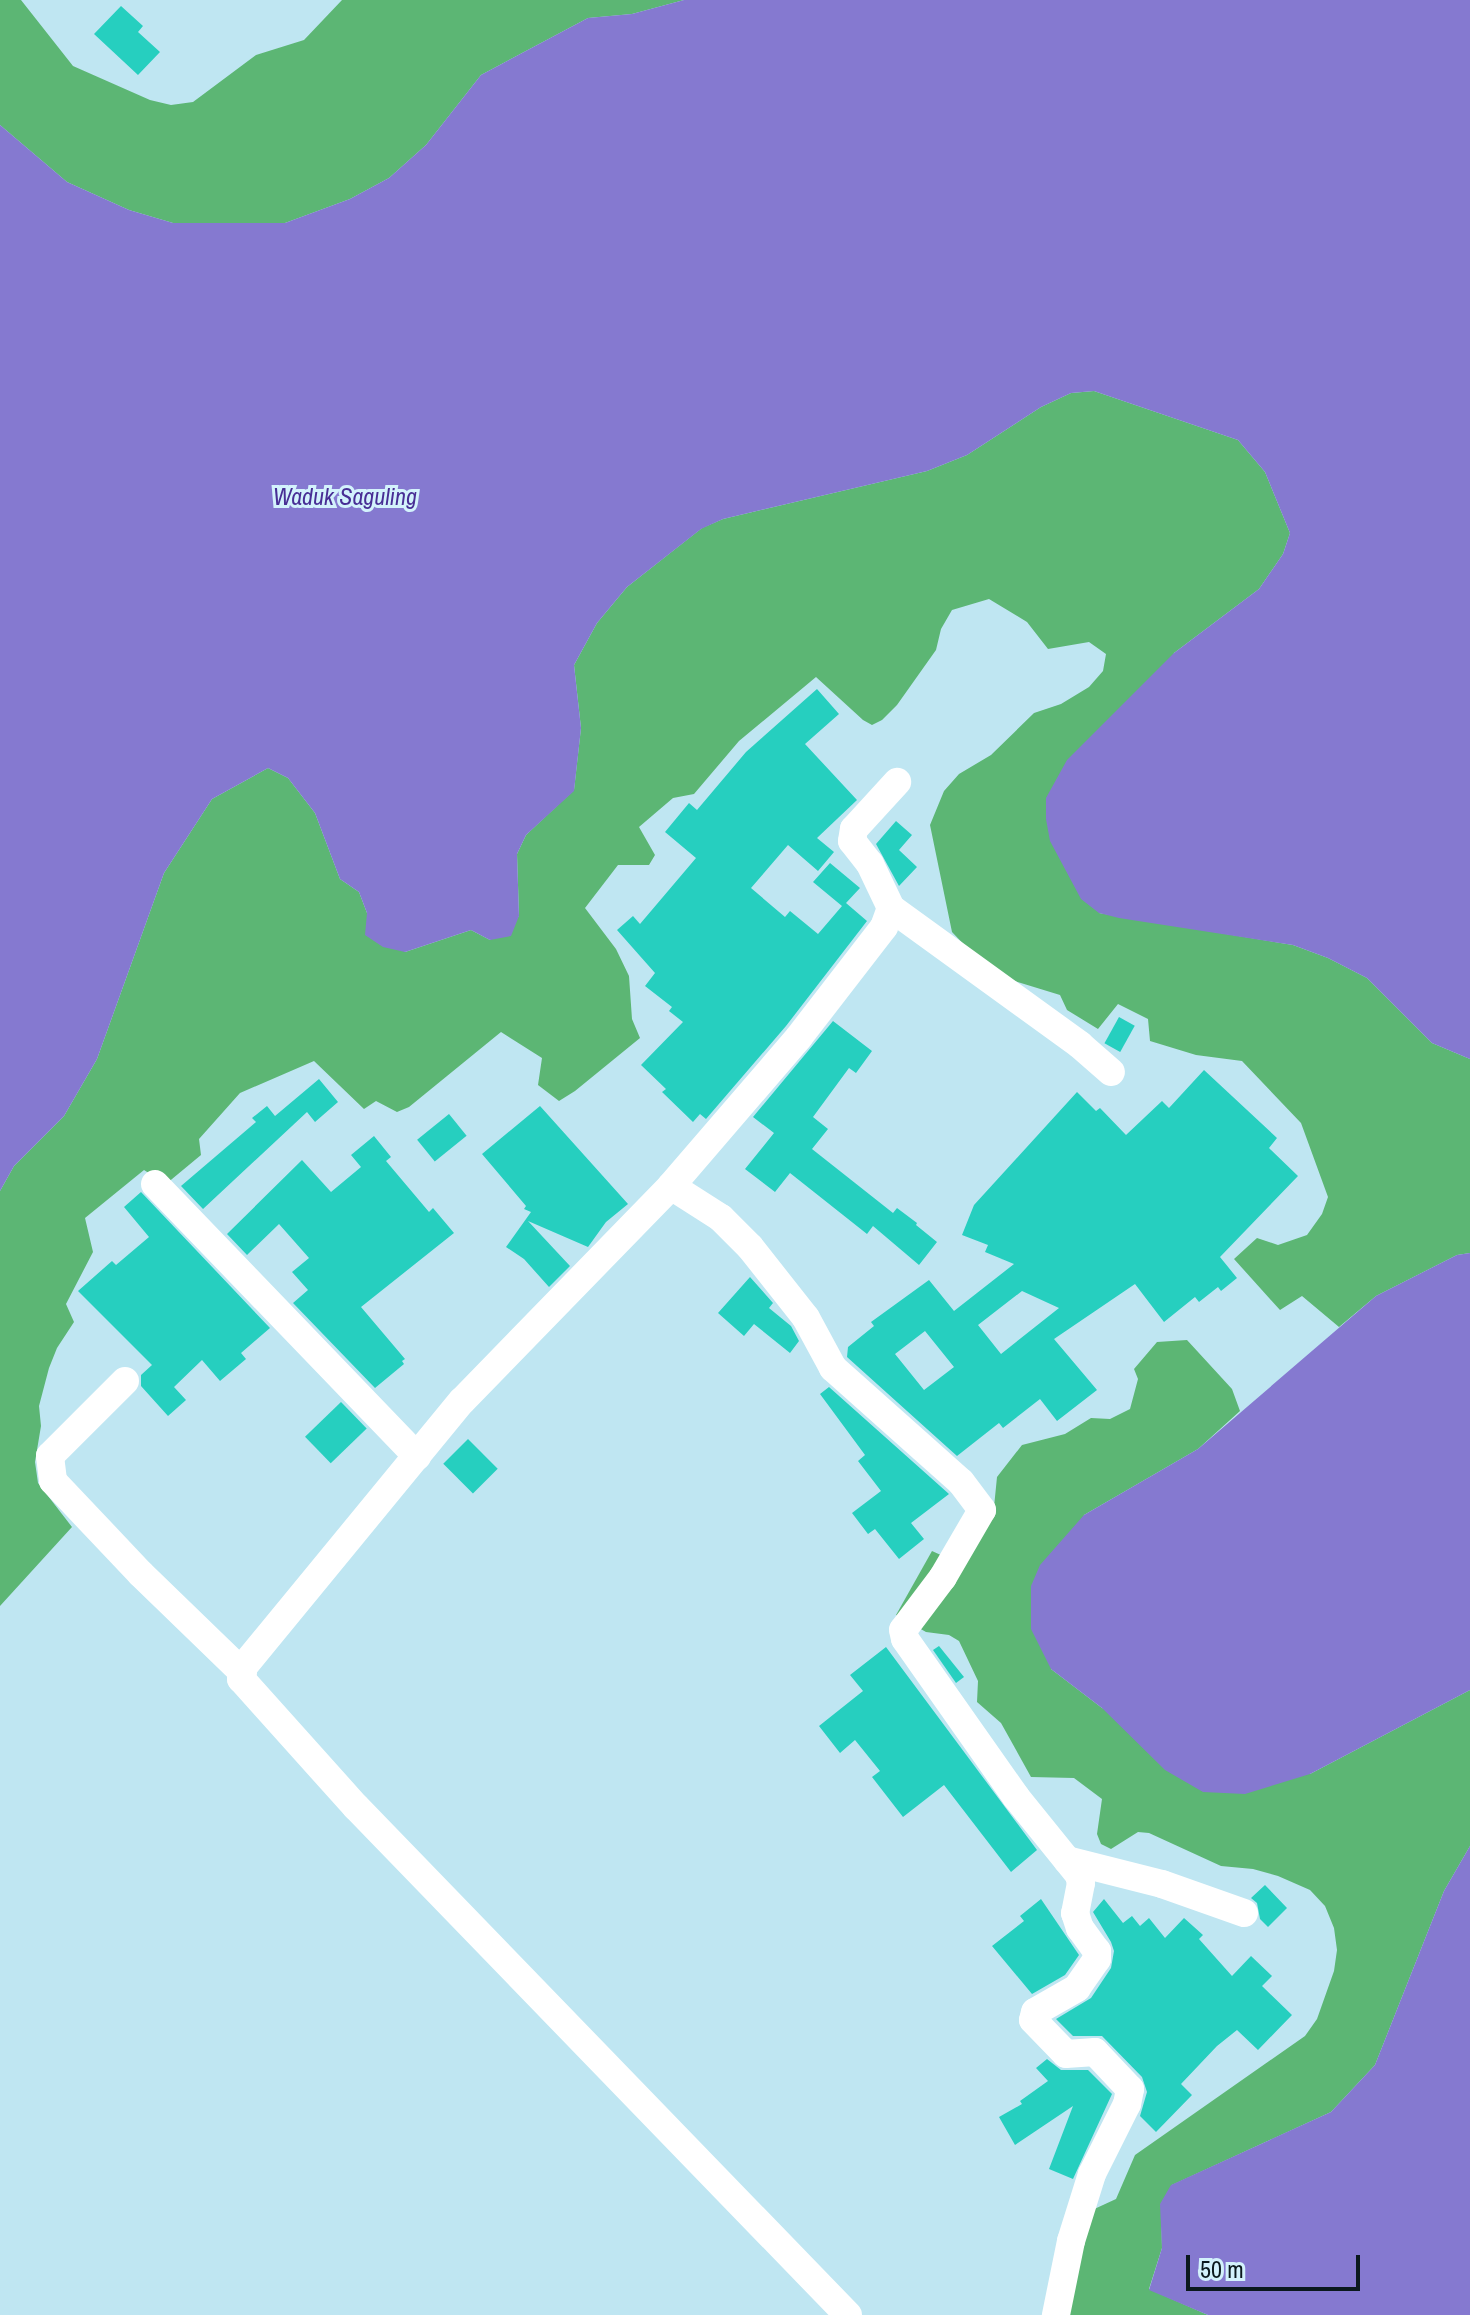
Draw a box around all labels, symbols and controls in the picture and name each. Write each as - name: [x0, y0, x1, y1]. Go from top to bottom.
- water label: Waduk Saguling: [273, 483, 417, 511]
- scale bar: [1190, 2239, 1364, 2289]
- text: 50 m: [1200, 2253, 1244, 2285]

